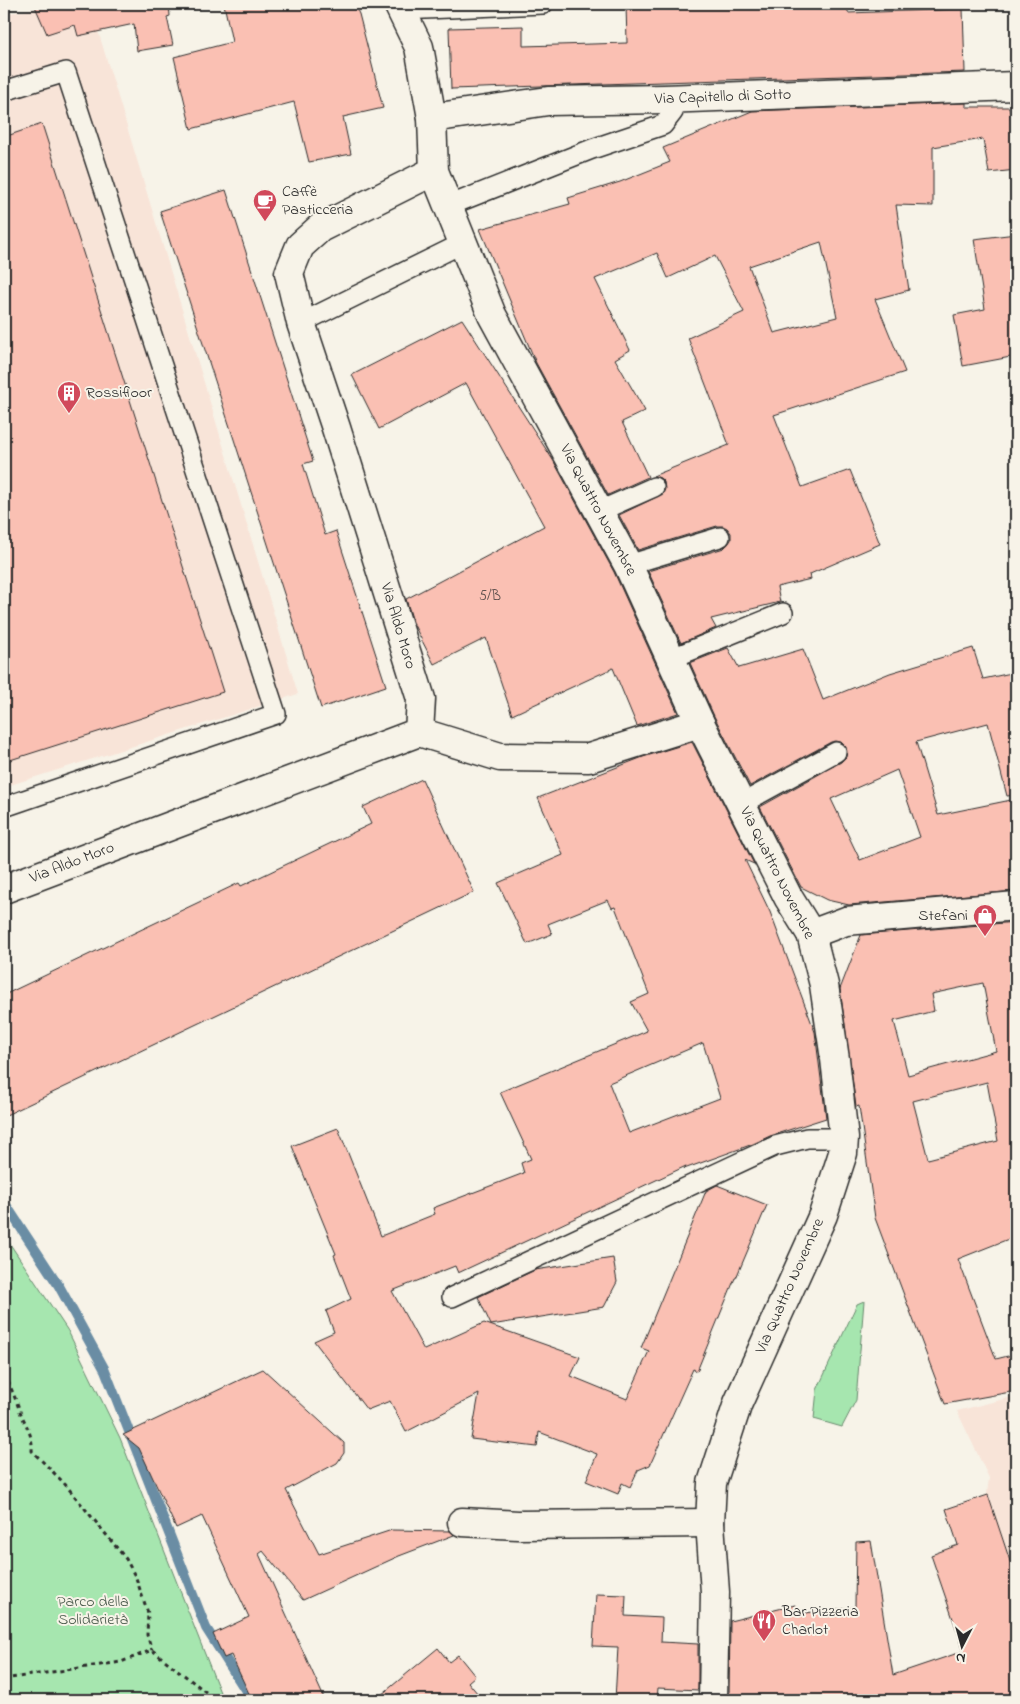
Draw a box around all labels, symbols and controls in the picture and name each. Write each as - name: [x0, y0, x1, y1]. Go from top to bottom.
- street label: Via Capitello di Sotto: [653, 83, 792, 111]
- place label: Caffè Pasticceria: [282, 180, 353, 222]
- cafe icon: Caffè Pasticceria: [252, 188, 278, 222]
- building icon: Rossifloor: [56, 380, 82, 414]
- place label: Rossifloor: [86, 381, 152, 405]
- street label: Via Quattro Novembre: [553, 439, 643, 581]
- street label: Via Aldo Moro: [373, 579, 422, 672]
- house number: 5/B: [479, 586, 501, 607]
- street label: Via Quattro Novembre: [733, 802, 821, 944]
- street label: Via Aldo Moro: [25, 836, 118, 891]
- shop icon: Stefani: [972, 903, 998, 937]
- place label: Stefani: [918, 904, 968, 928]
- street label: Via Quattro Novembre: [749, 1214, 831, 1358]
- park label: Parco della Solidarietà: [57, 1590, 129, 1632]
- place label: Bar Pizzeria Charlot: [781, 1600, 859, 1642]
- restaurant icon: Bar Pizzeria Charlot: [751, 1608, 777, 1642]
- north arrow: [938, 1622, 988, 1672]
- text: N: [955, 1647, 967, 1668]

